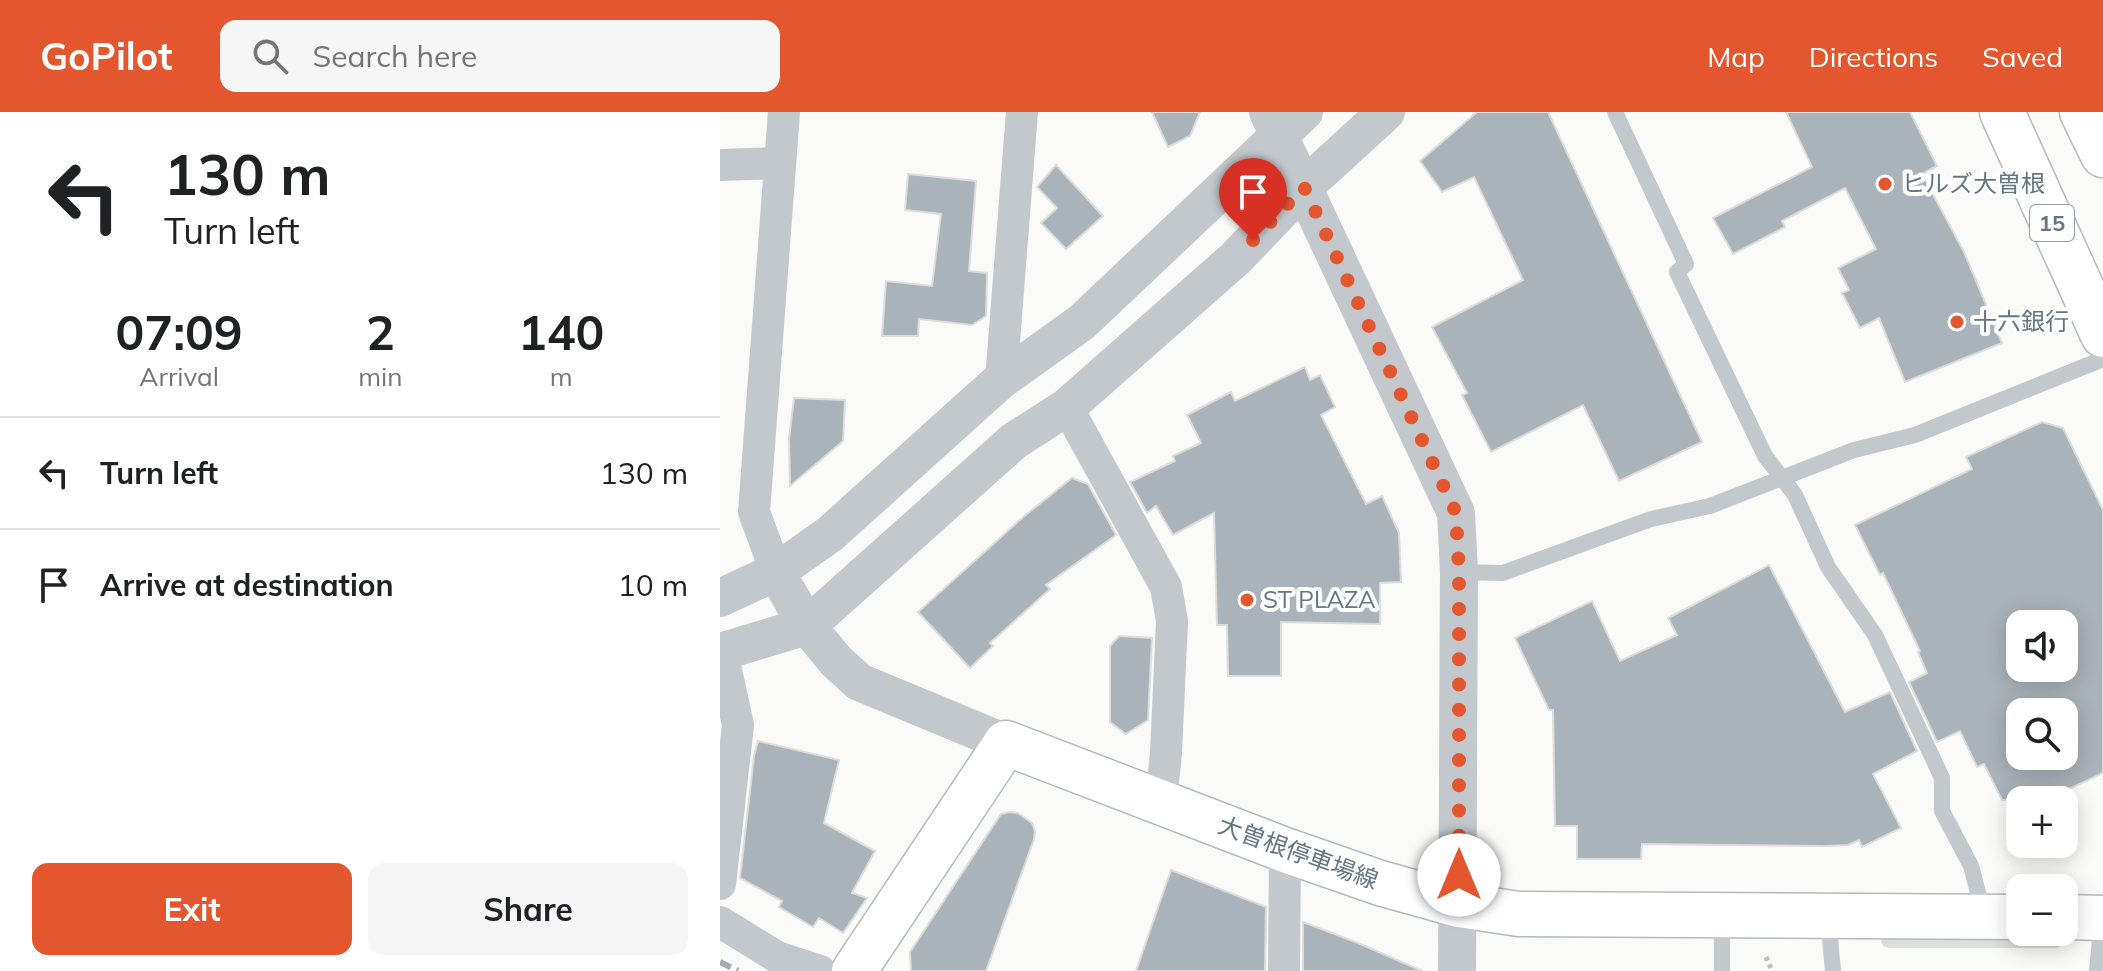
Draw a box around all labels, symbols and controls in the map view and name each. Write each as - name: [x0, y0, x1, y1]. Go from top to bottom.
- search box: [220, 20, 780, 92]
- text: GoPilot: [40, 32, 172, 80]
- icon: search: [248, 34, 292, 78]
- text: Search here: [312, 37, 477, 75]
- text: Map: [1707, 39, 1765, 74]
- text: Directions: [1809, 39, 1938, 74]
- text: Saved: [1982, 39, 2063, 74]
- text: 130 m: [164, 139, 331, 209]
- icon: left: [32, 144, 136, 248]
- pin: [1219, 158, 1287, 240]
- place label: ヒルズ大曽根: [1901, 168, 2045, 198]
- icon: arrive: [1231, 170, 1275, 214]
- marker: ヒルズ大曽根: [1876, 175, 1894, 193]
- road number: 15: [2030, 205, 2074, 241]
- text: Turn left: [164, 208, 300, 253]
- text: 07:09: [116, 302, 243, 362]
- text: 2: [366, 302, 395, 362]
- text: 140: [518, 302, 604, 362]
- place label: 十六銀行: [1973, 306, 2069, 336]
- marker: 十六銀行: [1948, 313, 1966, 331]
- text: Arrival: [139, 360, 219, 393]
- text: min: [358, 360, 402, 393]
- text: m: [550, 360, 573, 393]
- icon: left: [32, 451, 76, 495]
- text: Turn left: [100, 454, 218, 492]
- text: 130 m: [600, 454, 688, 492]
- icon: arrive: [32, 563, 76, 607]
- text: Arrive at destination: [100, 566, 394, 604]
- text: 10 m: [618, 566, 688, 604]
- place label: ST PLAZA: [1263, 584, 1376, 614]
- marker: ST PLAZA: [1238, 591, 1256, 609]
- map controls: [2006, 610, 2078, 946]
- button: sound: [2006, 610, 2078, 682]
- button: search: [2006, 698, 2078, 770]
- button: +: [2006, 786, 2078, 858]
- street label: 大曽根停車場線: [1214, 809, 1382, 895]
- position arrow: [1417, 833, 1501, 917]
- button: Exit: [32, 863, 352, 955]
- button: Share: [368, 863, 688, 955]
- button: −: [2006, 874, 2078, 946]

